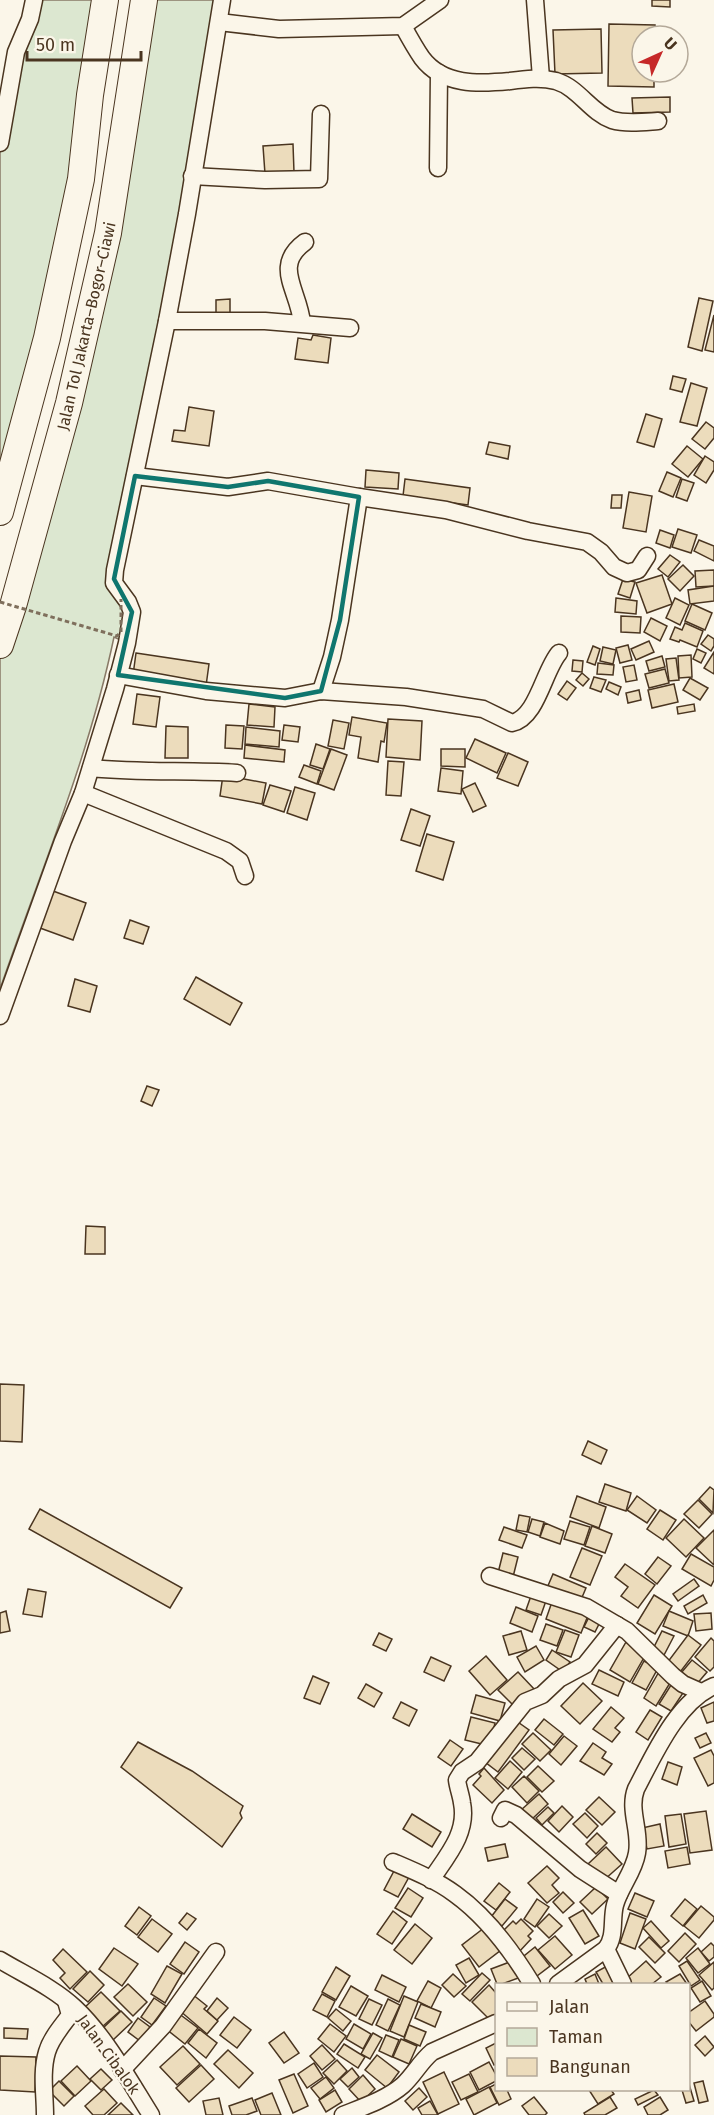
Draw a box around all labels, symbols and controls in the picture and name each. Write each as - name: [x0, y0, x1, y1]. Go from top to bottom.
- scale bar: [27, 24, 141, 62]
- north arrow: [630, 24, 690, 84]
- text: U: [660, 33, 681, 54]
- text: 50 m: [36, 34, 75, 56]
- street label: Jalan Tol Jakarta–Bogor–Ciawi: [53, 220, 120, 432]
- legend: [495, 1983, 690, 2091]
- text: Jalan: [549, 1996, 590, 2018]
- street label: Jalan Cibalok: [73, 2011, 144, 2098]
- text: Taman: [549, 2026, 603, 2048]
- text: Bangunan: [549, 2056, 631, 2078]

